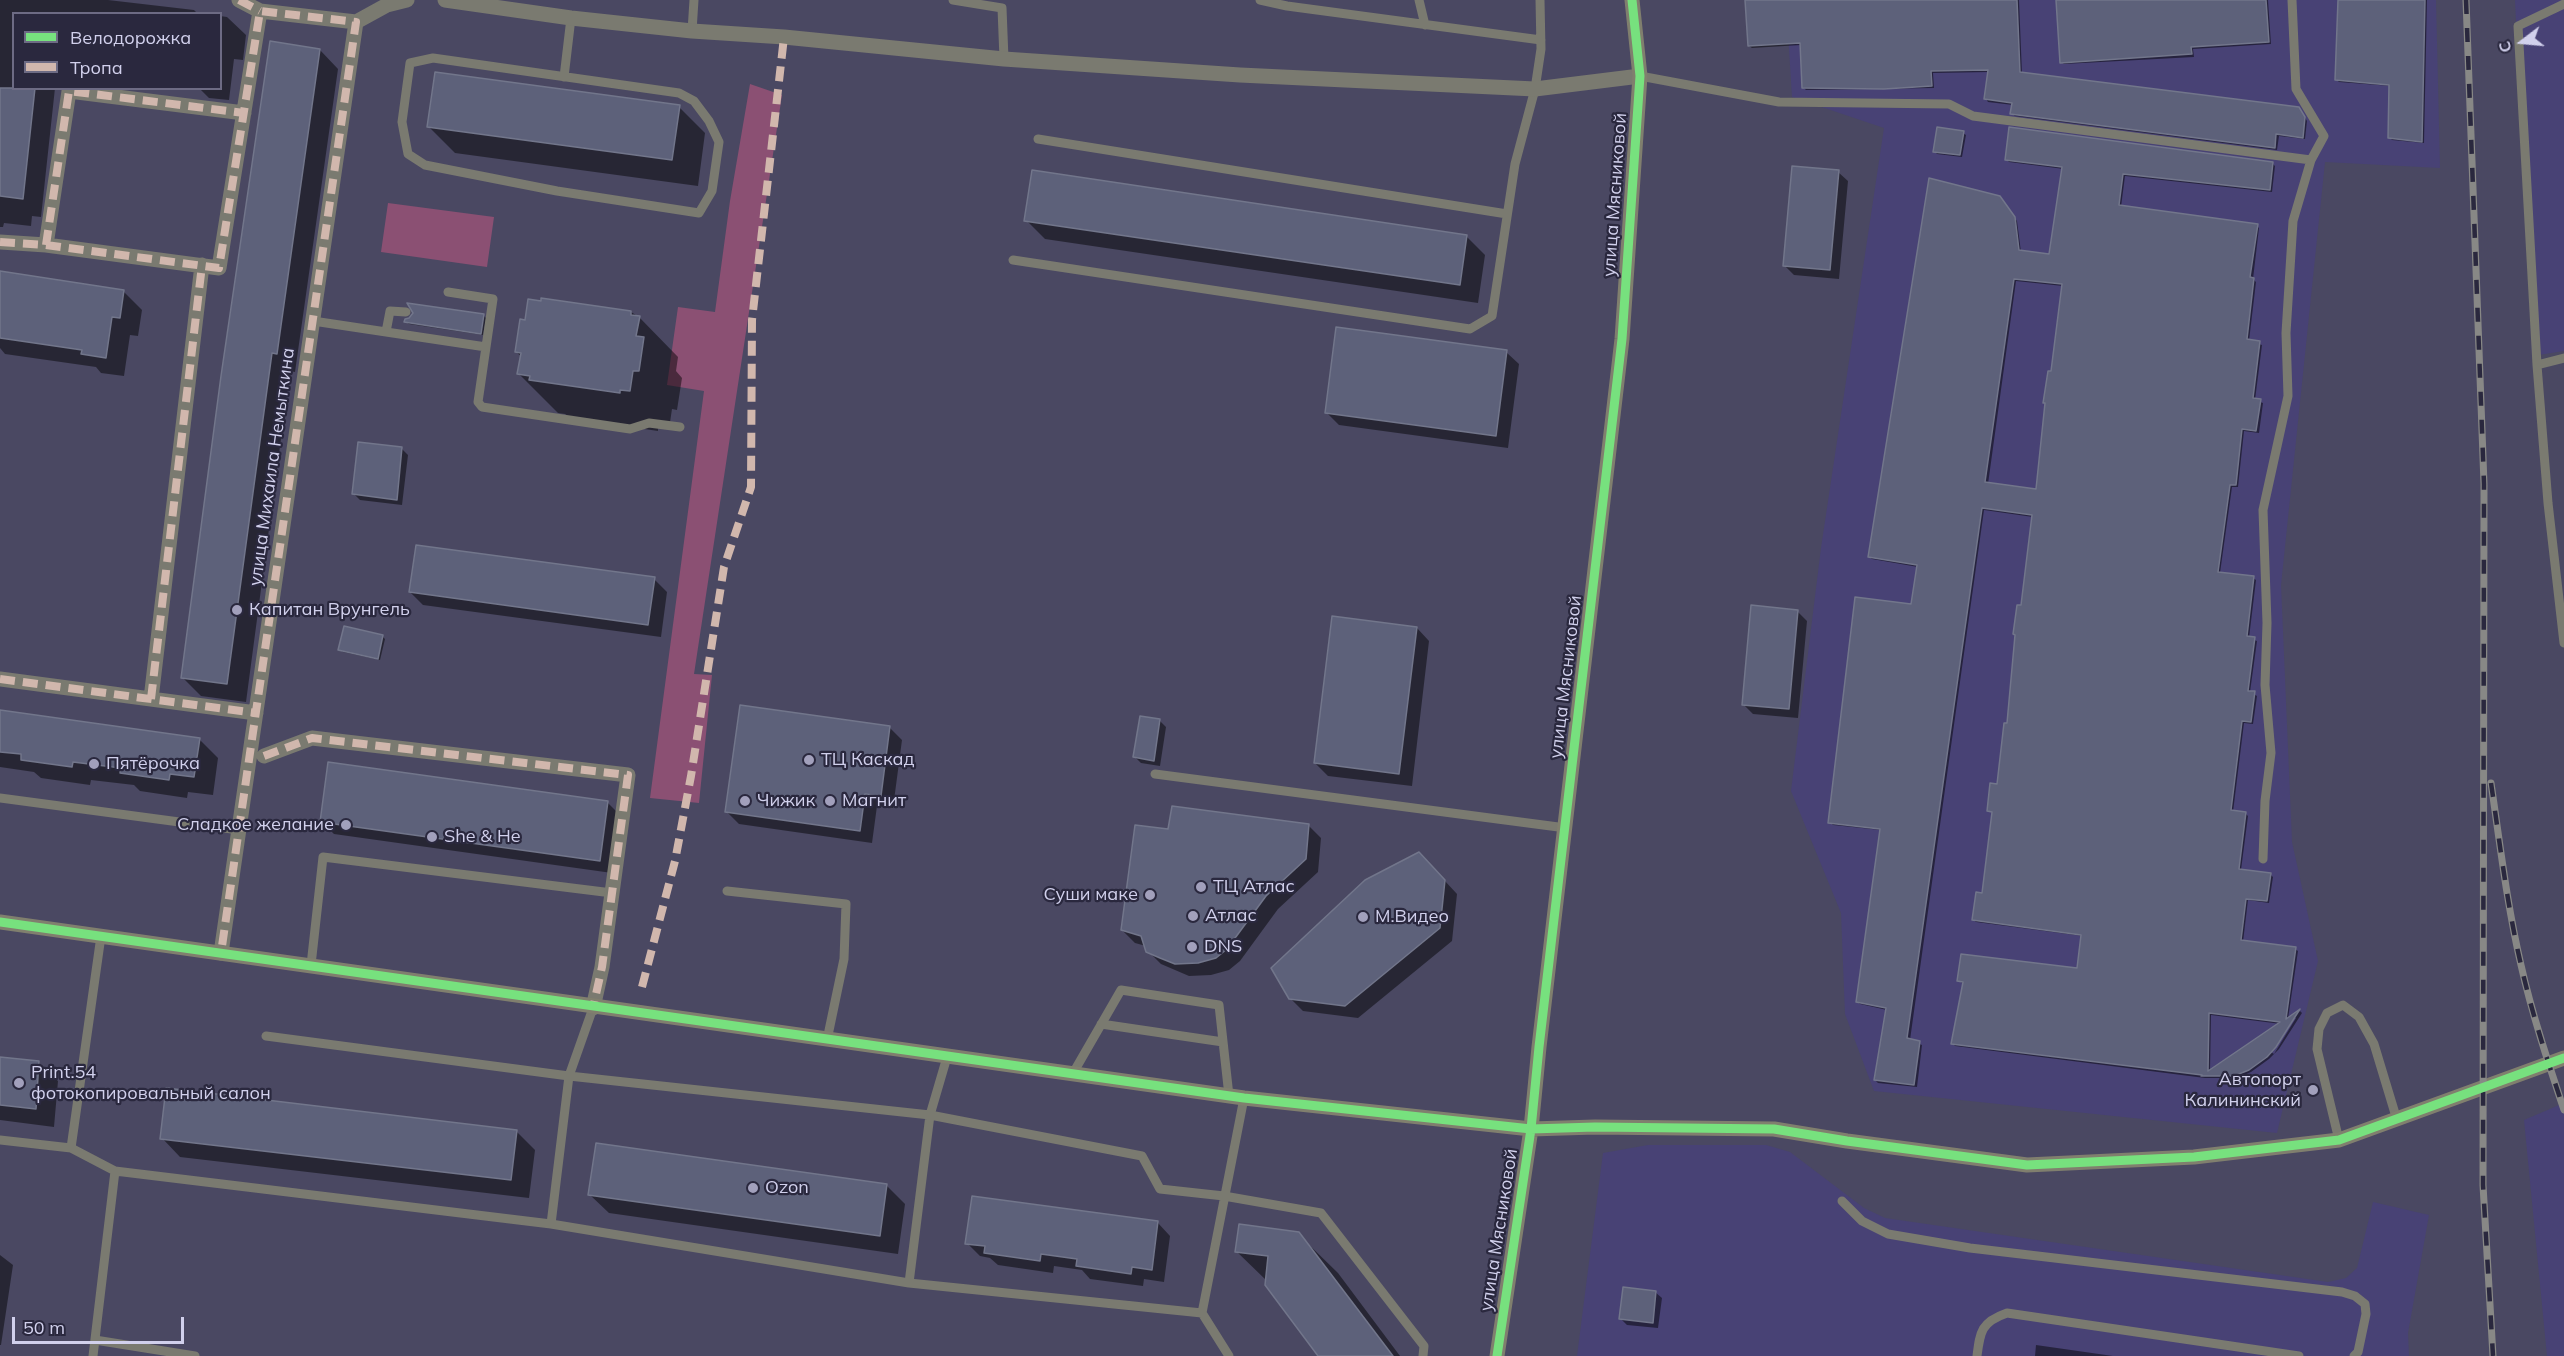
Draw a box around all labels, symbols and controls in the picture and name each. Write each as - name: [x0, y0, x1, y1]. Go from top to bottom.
- legend: [12, 12, 222, 90]
- north arrow: [2492, 12, 2552, 72]
- text: Велодорожка: [70, 26, 191, 49]
- text: С: [2494, 39, 2516, 55]
- text: Тропа: [70, 56, 123, 79]
- street label: улица Мясниковой: [1598, 112, 1632, 278]
- street label: улица Михаила Немыткина: [245, 346, 299, 588]
- street label: улица Мясниковой: [1545, 594, 1587, 760]
- place label: Капитан Врунгель: [249, 599, 410, 621]
- marker: Капитан Врунгель: [230, 603, 244, 617]
- place label: ТЦ Каскад: [821, 749, 915, 771]
- place label: Пятёрочка: [106, 753, 200, 775]
- marker: ТЦ Каскад: [802, 753, 816, 767]
- marker: Пятёрочка: [87, 757, 101, 771]
- place label: Чижик: [757, 790, 815, 812]
- place label: Магнит: [842, 790, 906, 812]
- marker: Чижик: [738, 794, 752, 808]
- marker: Магнит: [823, 794, 837, 808]
- place label: Сладкое желание: [177, 814, 334, 836]
- marker: Сладкое желание: [339, 818, 353, 832]
- place label: She & He: [444, 826, 521, 848]
- marker: She & He: [425, 830, 439, 844]
- place label: ТЦ Атлас: [1213, 876, 1295, 898]
- marker: ТЦ Атлас: [1194, 880, 1208, 894]
- place label: Суши маке: [1043, 884, 1138, 906]
- marker: Суши маке: [1143, 888, 1157, 902]
- place label: Атлас: [1205, 905, 1256, 927]
- place label: М.Видео: [1375, 906, 1449, 928]
- marker: Атлас: [1186, 909, 1200, 923]
- marker: М.Видео: [1356, 910, 1370, 924]
- place label: DNS: [1204, 936, 1242, 958]
- marker: DNS: [1185, 940, 1199, 954]
- place label: Print.54 фотокопировальный салон: [31, 1062, 271, 1104]
- place label: Автопорт Калининский: [2184, 1069, 2301, 1112]
- marker: Print.54 фотокопировальный салон: [12, 1076, 26, 1090]
- marker: Автопорт Калининский: [2306, 1083, 2320, 1097]
- street label: улица Мясниковой: [1475, 1147, 1523, 1313]
- place label: Ozon: [765, 1177, 809, 1199]
- marker: Ozon: [746, 1181, 760, 1195]
- scale bar: [15, 1305, 188, 1343]
- text: 50 m: [23, 1316, 65, 1339]

